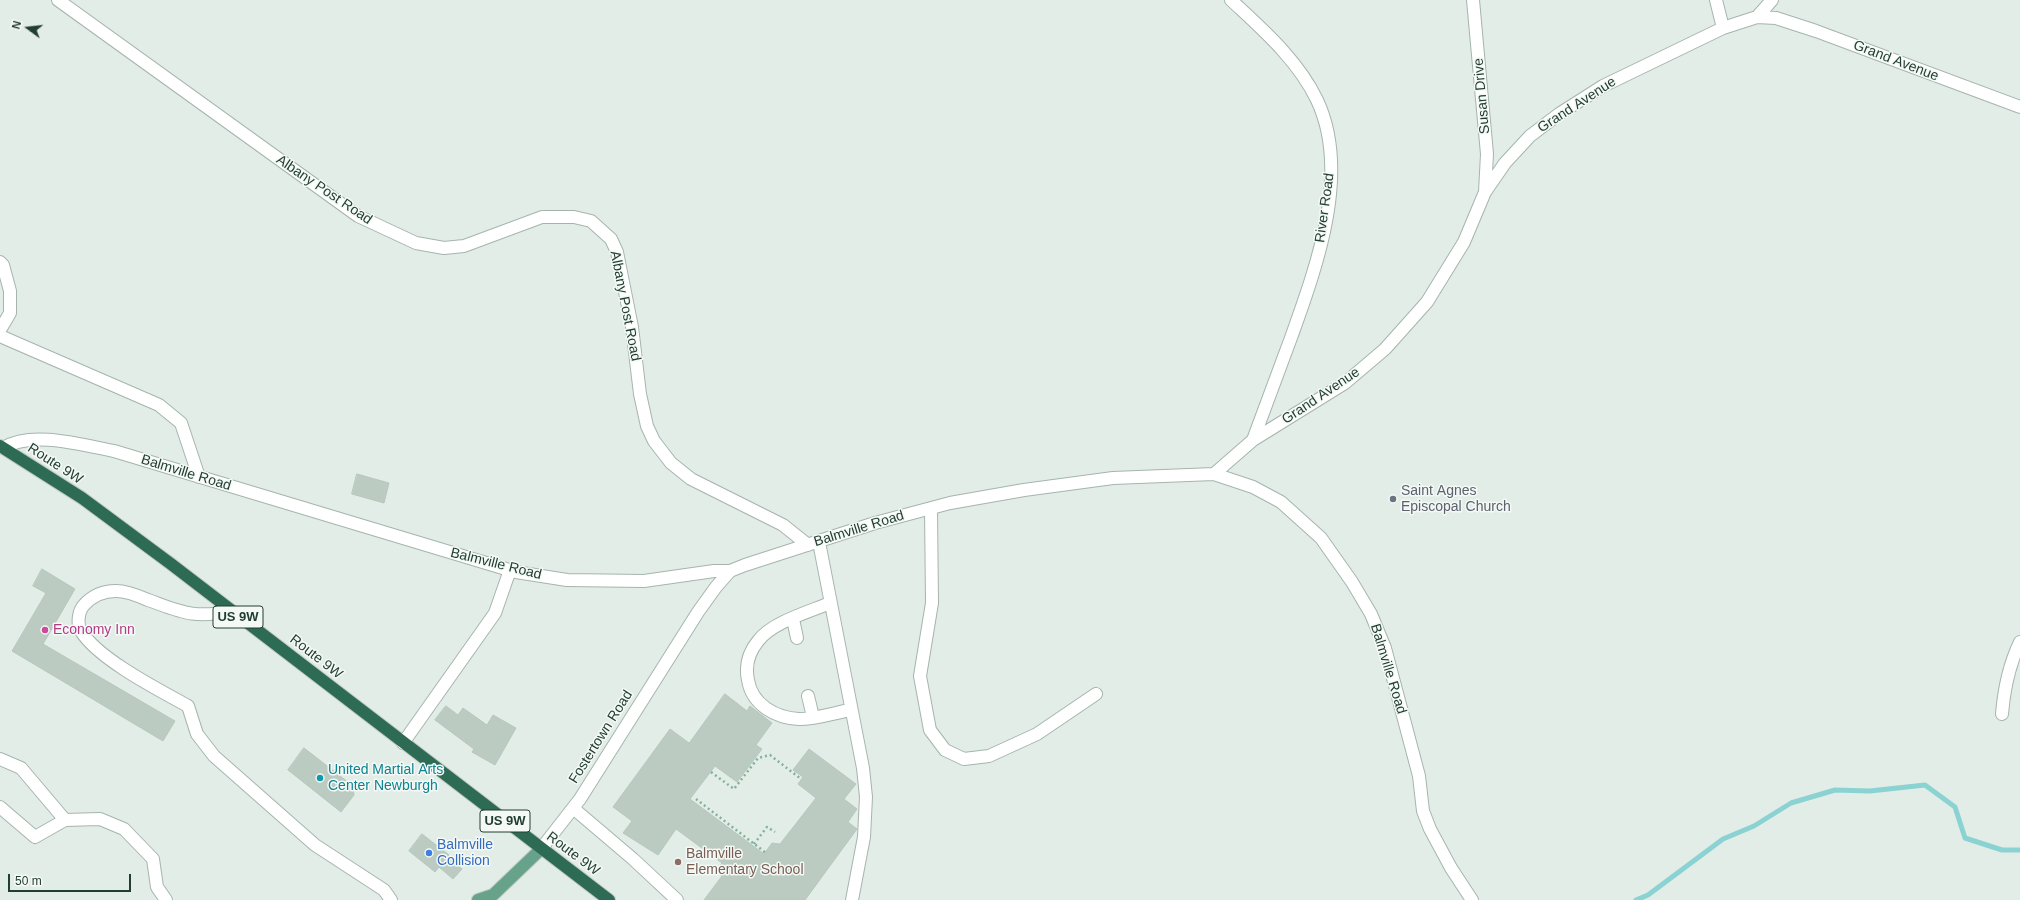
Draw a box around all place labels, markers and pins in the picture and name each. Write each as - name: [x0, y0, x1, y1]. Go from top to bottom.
- place label: Saint Agnes Episcopal Church: [1401, 483, 1511, 516]
- marker: Saint Agnes Episcopal Church: [1388, 494, 1398, 504]
- place label: Economy Inn: [53, 622, 135, 638]
- marker: Economy Inn: [40, 625, 50, 635]
- place label: United Martial Arts Center Newburgh: [328, 762, 443, 794]
- marker: United Martial Arts Center Newburgh: [315, 773, 325, 783]
- place label: Balmville Collision: [437, 837, 493, 870]
- place label: Balmville Elementary School: [686, 846, 804, 878]
- marker: Balmville Collision: [424, 848, 434, 858]
- marker: Balmville Elementary School: [673, 857, 683, 867]

